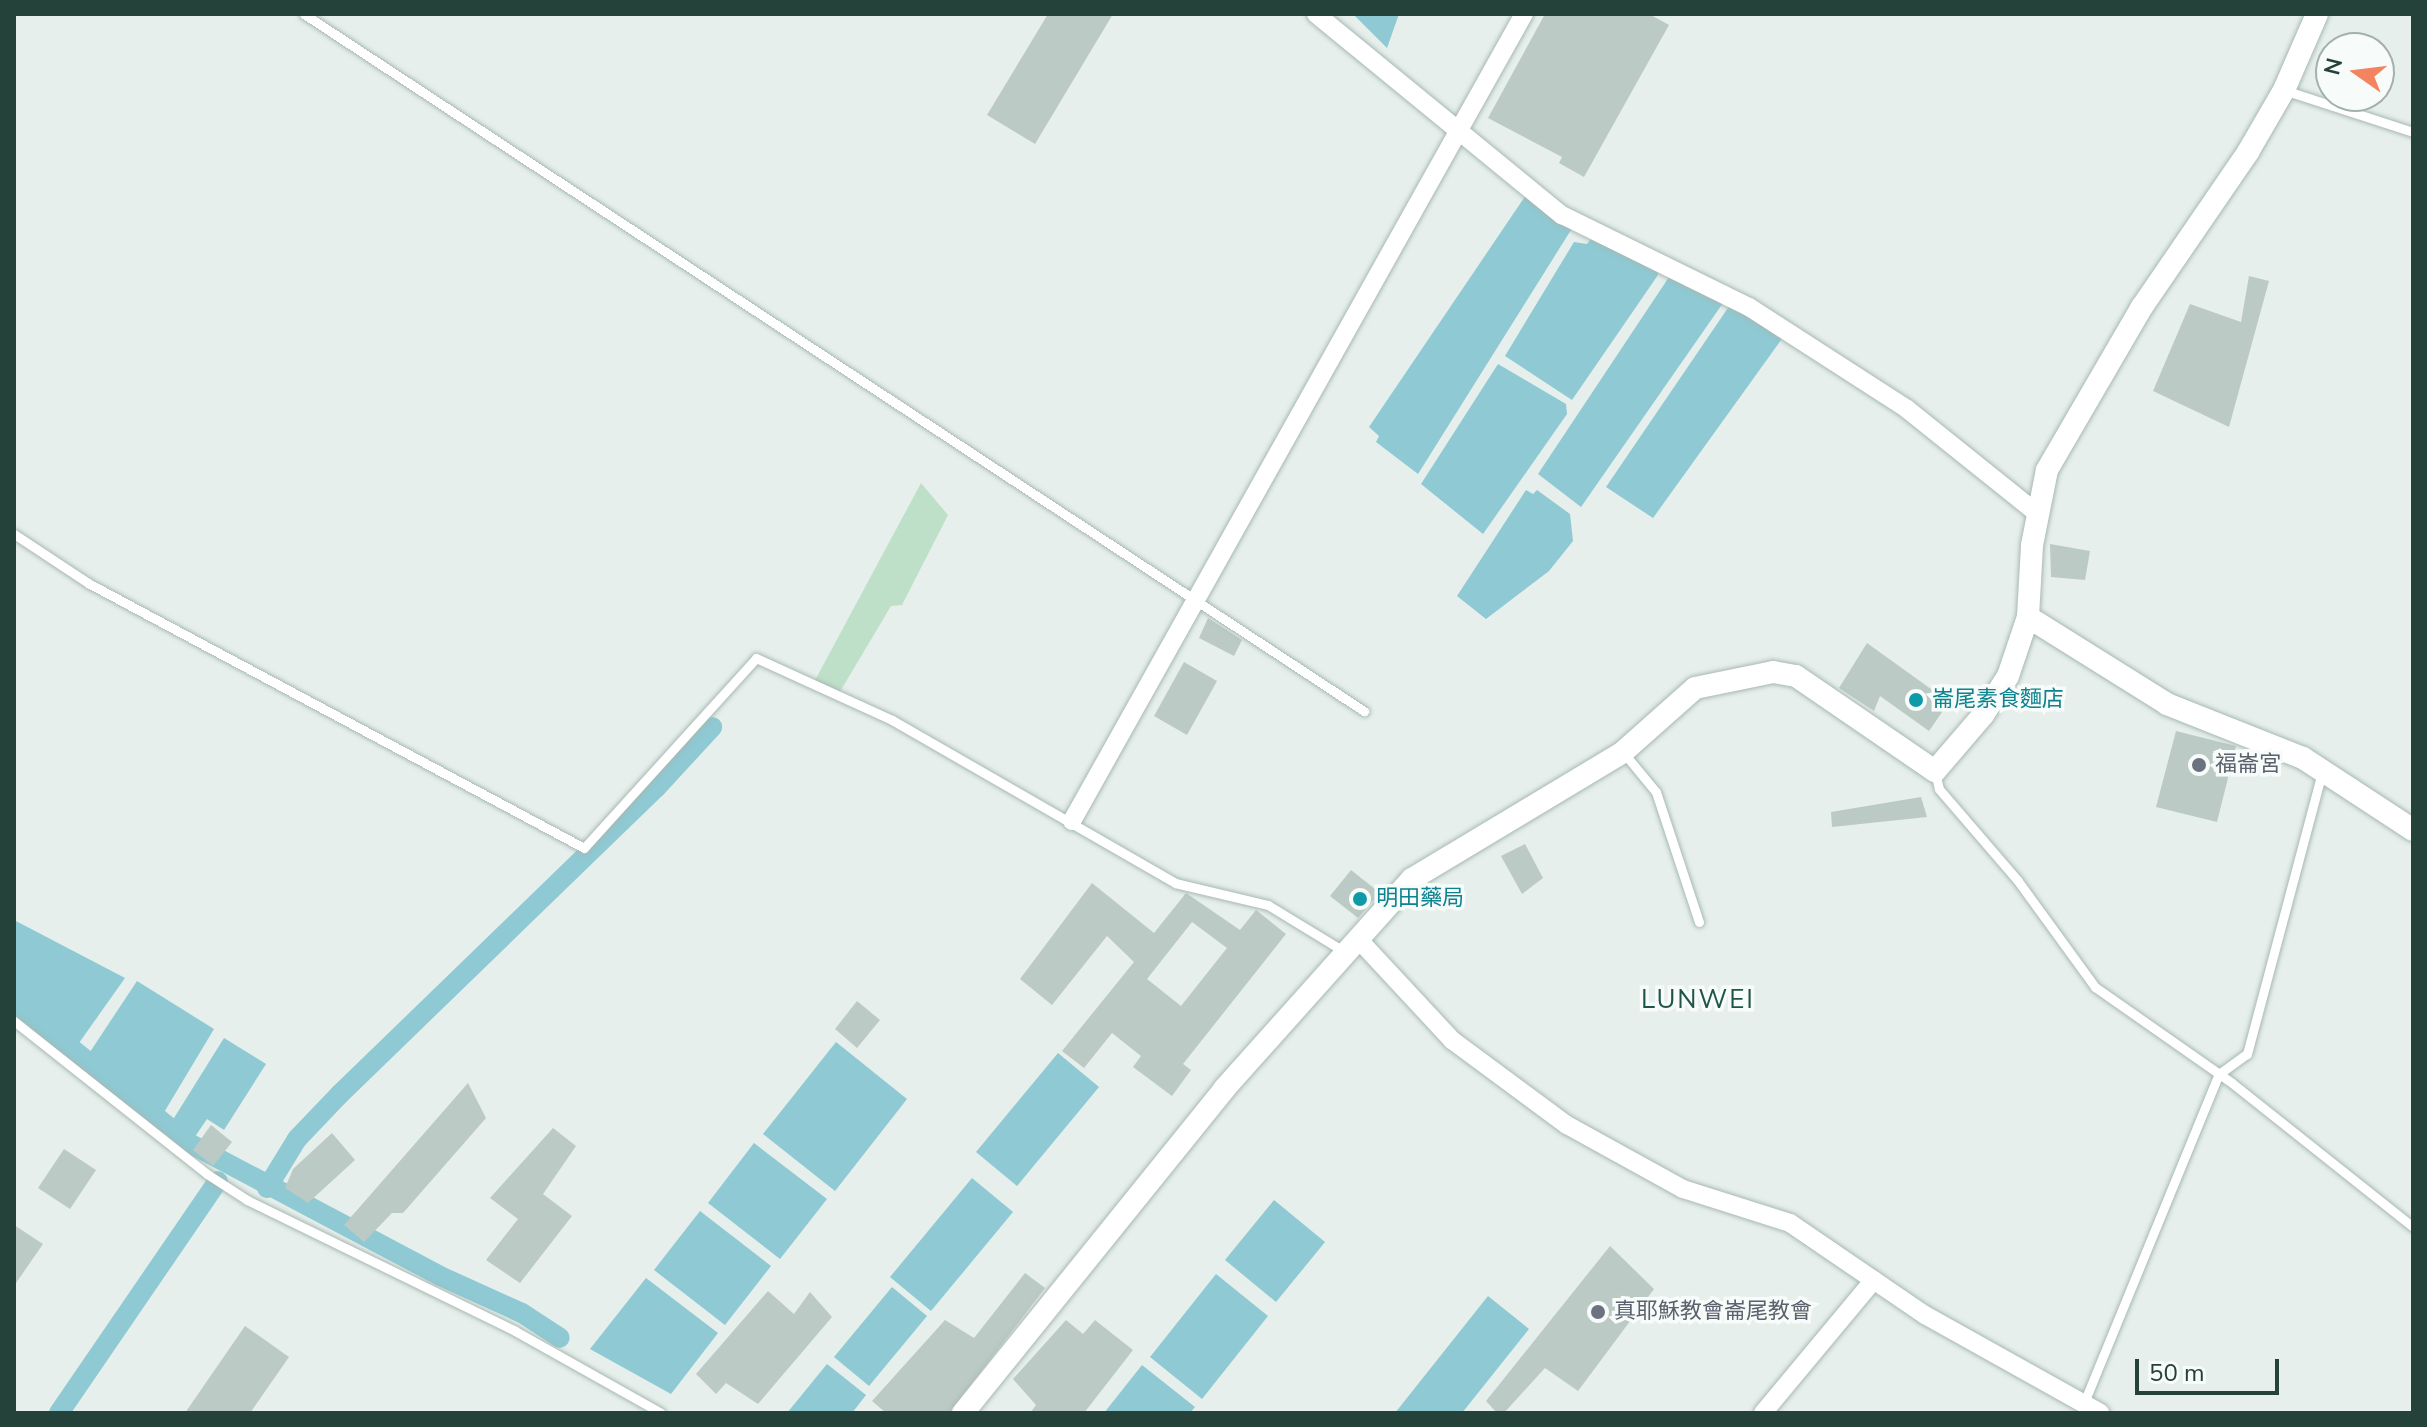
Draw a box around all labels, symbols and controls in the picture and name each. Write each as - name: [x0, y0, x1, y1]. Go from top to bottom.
- north arrow: [2315, 32, 2395, 112]
- text: N: [2317, 55, 2350, 78]
- place label: 崙尾素食麵店: [1932, 687, 2064, 713]
- marker: 崙尾素食麵店: [1907, 691, 1925, 709]
- place label: 福崙宮: [2215, 752, 2281, 778]
- marker: 福崙宮: [2190, 756, 2208, 774]
- place label: 明田藥局: [1376, 886, 1464, 912]
- marker: 明田藥局: [1351, 890, 1369, 908]
- district label: LUNWEI: [1641, 984, 1755, 1016]
- place label: 真耶穌教會崙尾教會: [1614, 1299, 1812, 1325]
- marker: 真耶穌教會崙尾教會: [1589, 1303, 1607, 1321]
- scale bar: [2139, 1343, 2283, 1393]
- text: 50 m: [2149, 1357, 2205, 1389]

